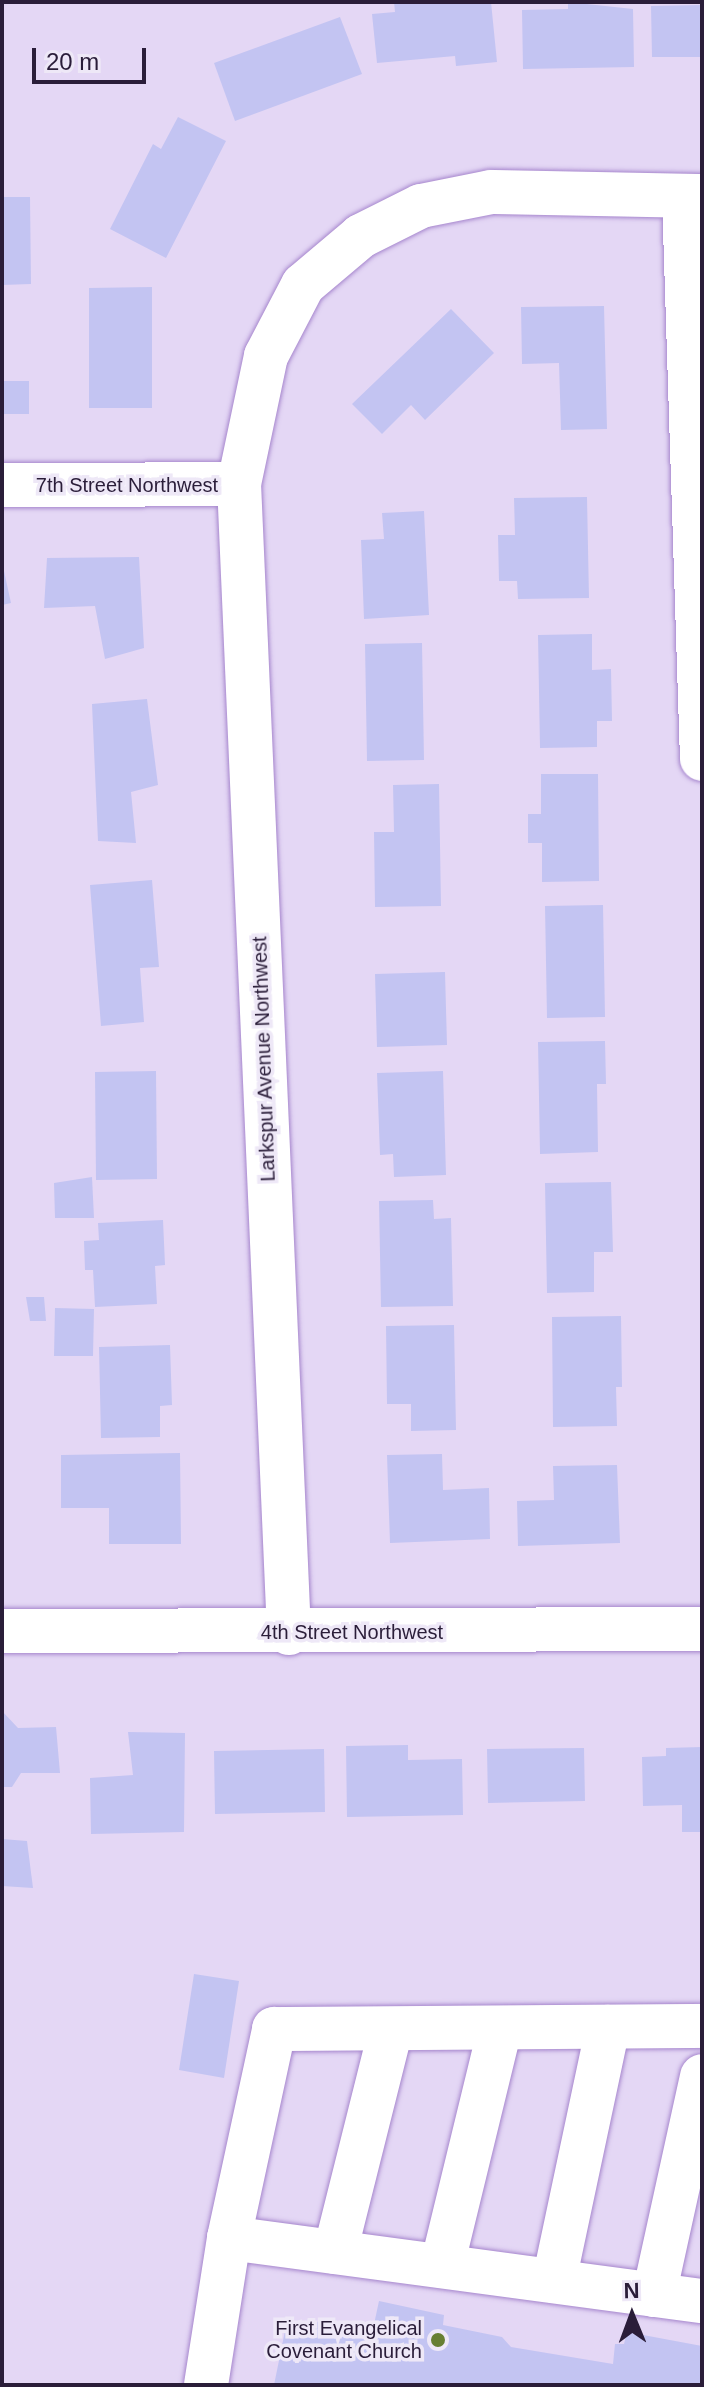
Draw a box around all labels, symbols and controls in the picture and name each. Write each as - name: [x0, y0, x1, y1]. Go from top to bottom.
- scale bar: [36, 32, 150, 82]
- text: 20 m: [46, 48, 99, 75]
- street label: 7th Street Northwest: [36, 473, 218, 497]
- street label: Larkspur Avenue Northwest: [248, 935, 280, 1183]
- street label: 4th Street Northwest: [261, 1620, 443, 1644]
- north arrow: [592, 2275, 672, 2355]
- text: N: [623, 2278, 640, 2303]
- place label: First Evangelical Covenant Church: [266, 2316, 422, 2363]
- marker: First Evangelical Covenant Church: [429, 2331, 447, 2349]

